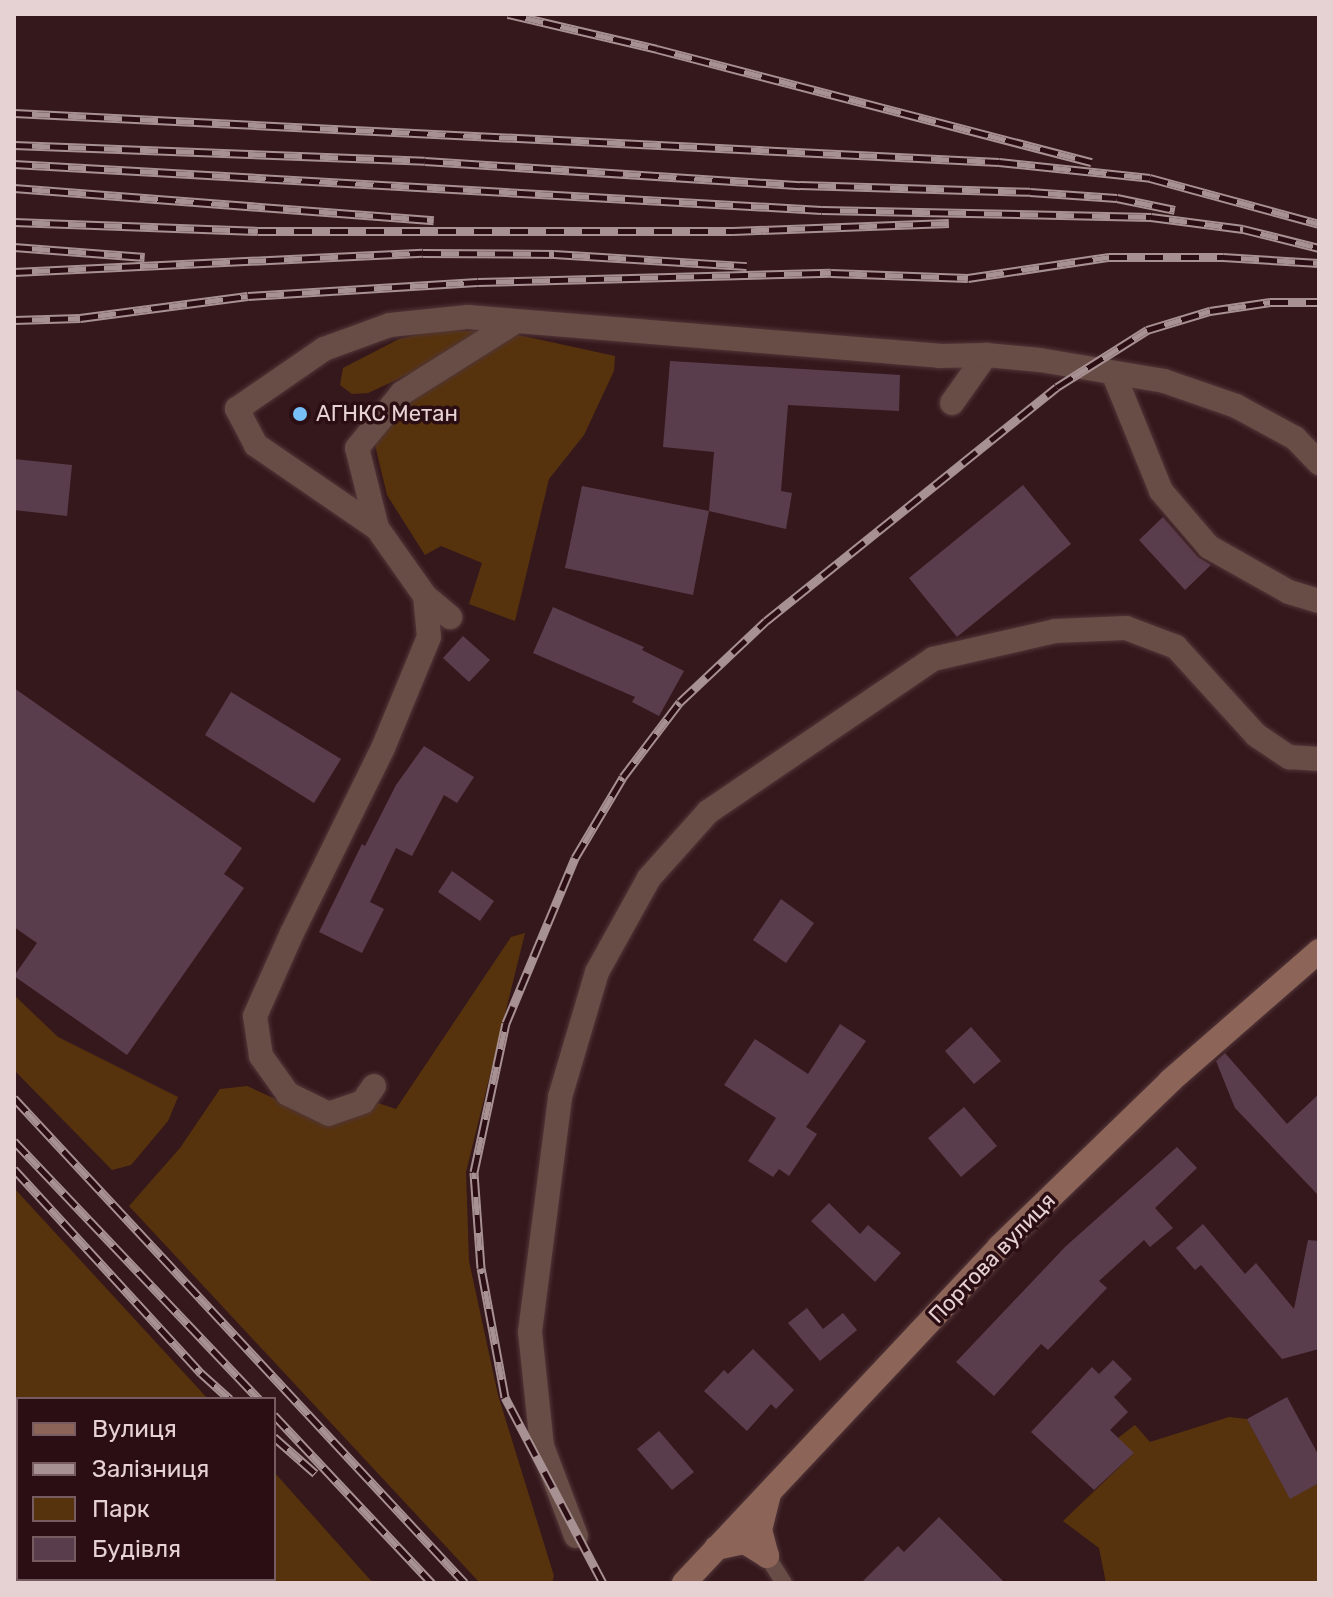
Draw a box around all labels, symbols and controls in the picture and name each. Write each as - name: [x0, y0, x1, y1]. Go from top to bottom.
- place label: АГНКС Метан: [316, 401, 458, 427]
- marker: АГНКС Метан: [291, 405, 309, 423]
- street label: Портова вулиця: [923, 1187, 1061, 1329]
- legend: [16, 1397, 276, 1581]
- text: Вулиця: [92, 1415, 177, 1443]
- text: Залізниця: [92, 1455, 209, 1483]
- text: Парк: [92, 1495, 150, 1523]
- text: Будівля: [92, 1535, 181, 1563]

